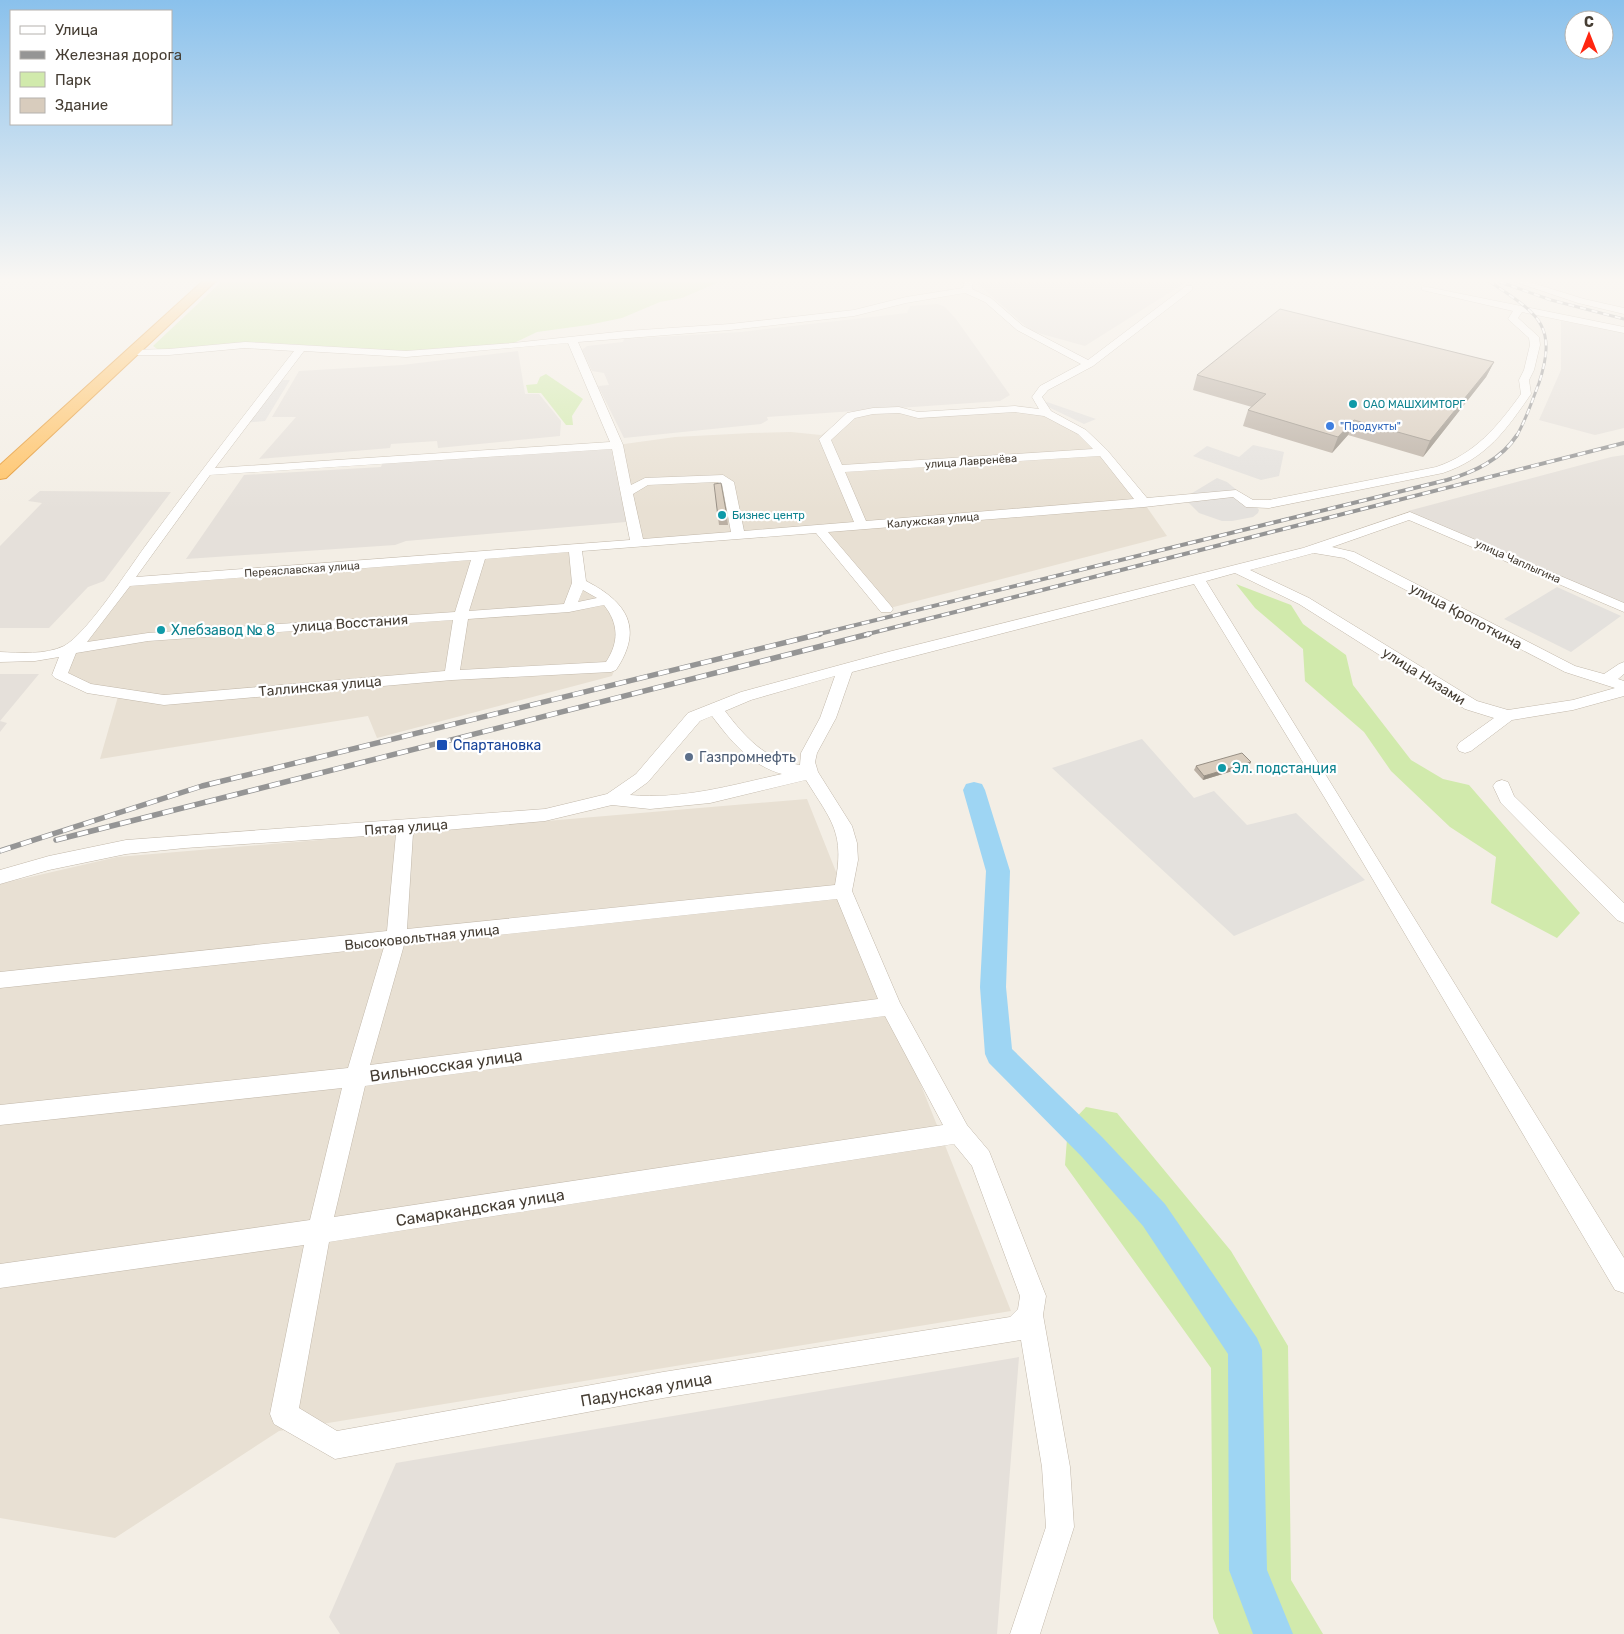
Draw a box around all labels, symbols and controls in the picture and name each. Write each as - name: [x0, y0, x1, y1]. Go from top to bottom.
- legend: [10, 10, 172, 125]
- north arrow: [1564, 10, 1614, 60]
- text: С: [1584, 14, 1594, 31]
- text: Улица: [55, 21, 98, 39]
- text: Железная дорога: [55, 46, 182, 64]
- text: Парк: [55, 71, 91, 89]
- text: Здание: [55, 96, 108, 114]
- marker: ОАО МАШХИМТОРГ: [1347, 398, 1359, 410]
- place label: ОАО МАШХИМТОРГ: [1363, 398, 1465, 411]
- marker: "Продукты": [1324, 420, 1336, 432]
- place label: "Продукты": [1340, 420, 1401, 433]
- street label: улица Лавренёва: [925, 452, 1017, 471]
- marker: Бизнес центр: [716, 509, 728, 521]
- place label: Бизнес центр: [732, 509, 805, 522]
- street label: Калужская улица: [886, 510, 980, 531]
- street label: улица Чаплыгина: [1473, 537, 1563, 586]
- street label: Переяславская улица: [244, 559, 360, 580]
- street label: улица Кропоткина: [1407, 580, 1525, 653]
- street label: улица Восстания: [292, 611, 409, 636]
- place label: Хлебзавод № 8: [171, 622, 275, 639]
- marker: Хлебзавод № 8: [155, 624, 167, 636]
- street label: улица Низами: [1379, 644, 1469, 709]
- street label: Таллинская улица: [258, 673, 382, 700]
- place label: Спартановка: [453, 737, 541, 754]
- marker: Спартановка: [435, 738, 449, 752]
- place label: Газпромнефть: [699, 749, 796, 766]
- marker: Газпромнефть: [683, 751, 695, 763]
- place label: Эл. подстанция: [1232, 760, 1337, 777]
- marker: Эл. подстанция: [1216, 762, 1228, 774]
- street label: Пятая улица: [364, 816, 448, 839]
- street label: Высоковольтная улица: [344, 921, 500, 954]
- street label: Вильнюсская улица: [369, 1045, 524, 1086]
- street label: Самаркандская улица: [394, 1185, 566, 1230]
- street label: Падунская улица: [579, 1369, 713, 1410]

